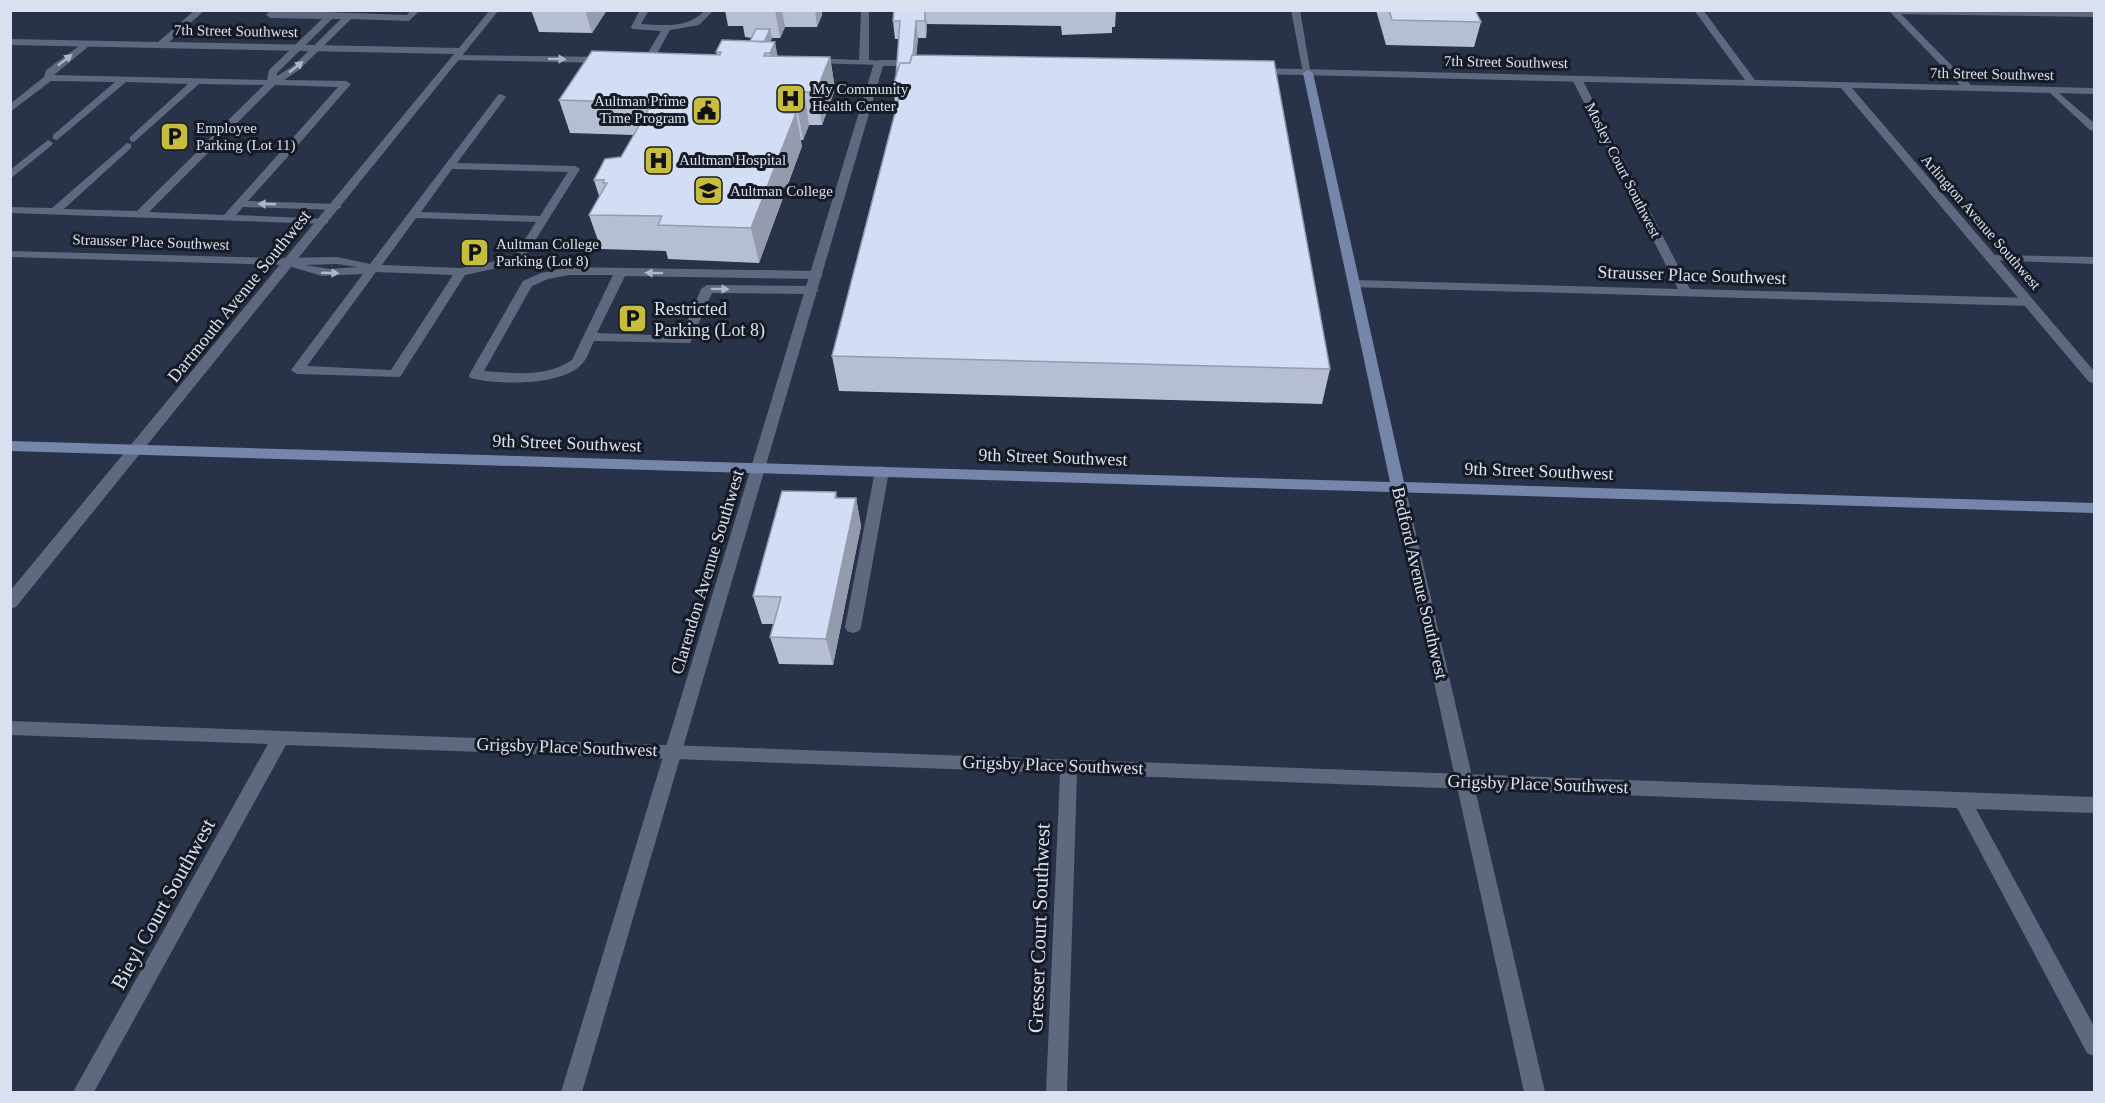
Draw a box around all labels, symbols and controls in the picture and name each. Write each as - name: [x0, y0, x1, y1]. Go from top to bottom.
- street label: 7th Street Southwest: [174, 22, 299, 40]
- street label: 7th Street Southwest: [1444, 53, 1569, 71]
- one-way arrow: [58, 54, 73, 66]
- one-way arrow: [548, 54, 567, 64]
- one-way arrow: [287, 61, 303, 73]
- street label: 7th Street Southwest: [1930, 65, 2055, 83]
- place label: My Community Health Center: [812, 81, 909, 114]
- hospital icon: My Community Health Center: [775, 82, 807, 114]
- place label: Aultman Prime Time Program: [594, 93, 686, 126]
- public building icon: Aultman Prime Time Program: [691, 94, 723, 126]
- street label: Mosley Court Southwest: [1582, 100, 1664, 241]
- place label: Employee Parking (Lot 11): [196, 120, 295, 154]
- parking icon: Employee Parking (Lot 11): [159, 121, 191, 153]
- hospital icon: Aultman Hospital: [642, 144, 674, 176]
- street label: Arlington Avenue Southwest: [1918, 151, 2044, 293]
- place label: Aultman Hospital: [679, 152, 786, 168]
- school or university icon: Aultman College: [693, 175, 725, 207]
- place label: Aultman College: [730, 183, 833, 199]
- one-way arrow: [257, 200, 276, 209]
- street label: Dartmouth Avenue Southwest: [163, 206, 315, 386]
- street label: Strausser Place Southwest: [72, 231, 231, 253]
- place label: Aultman College Parking (Lot 8): [496, 236, 599, 270]
- parking icon: Aultman College Parking (Lot 8): [459, 237, 491, 269]
- street label: Strausser Place Southwest: [1597, 262, 1787, 288]
- one-way arrow: [644, 268, 663, 278]
- one-way arrow: [321, 269, 340, 278]
- one-way arrow: [711, 284, 730, 294]
- place label: Restricted Parking (Lot 8): [654, 299, 765, 341]
- parking icon: Restricted Parking (Lot 8): [617, 303, 649, 335]
- street label: 9th Street Southwest: [492, 430, 642, 456]
- street label: 9th Street Southwest: [978, 444, 1128, 470]
- street label: 9th Street Southwest: [1464, 458, 1614, 484]
- street label: Clarendon Avenue Southwest: [666, 467, 748, 677]
- street label: Bedford Avenue Southwest: [1388, 485, 1452, 681]
- street label: Grigsby Place Southwest: [476, 734, 658, 760]
- street label: Grigsby Place Southwest: [962, 752, 1144, 778]
- street label: Grigsby Place Southwest: [1447, 771, 1629, 797]
- street label: Bieyl Court Southwest: [106, 814, 220, 993]
- street label: Gresser Court Southwest: [1023, 822, 1055, 1033]

